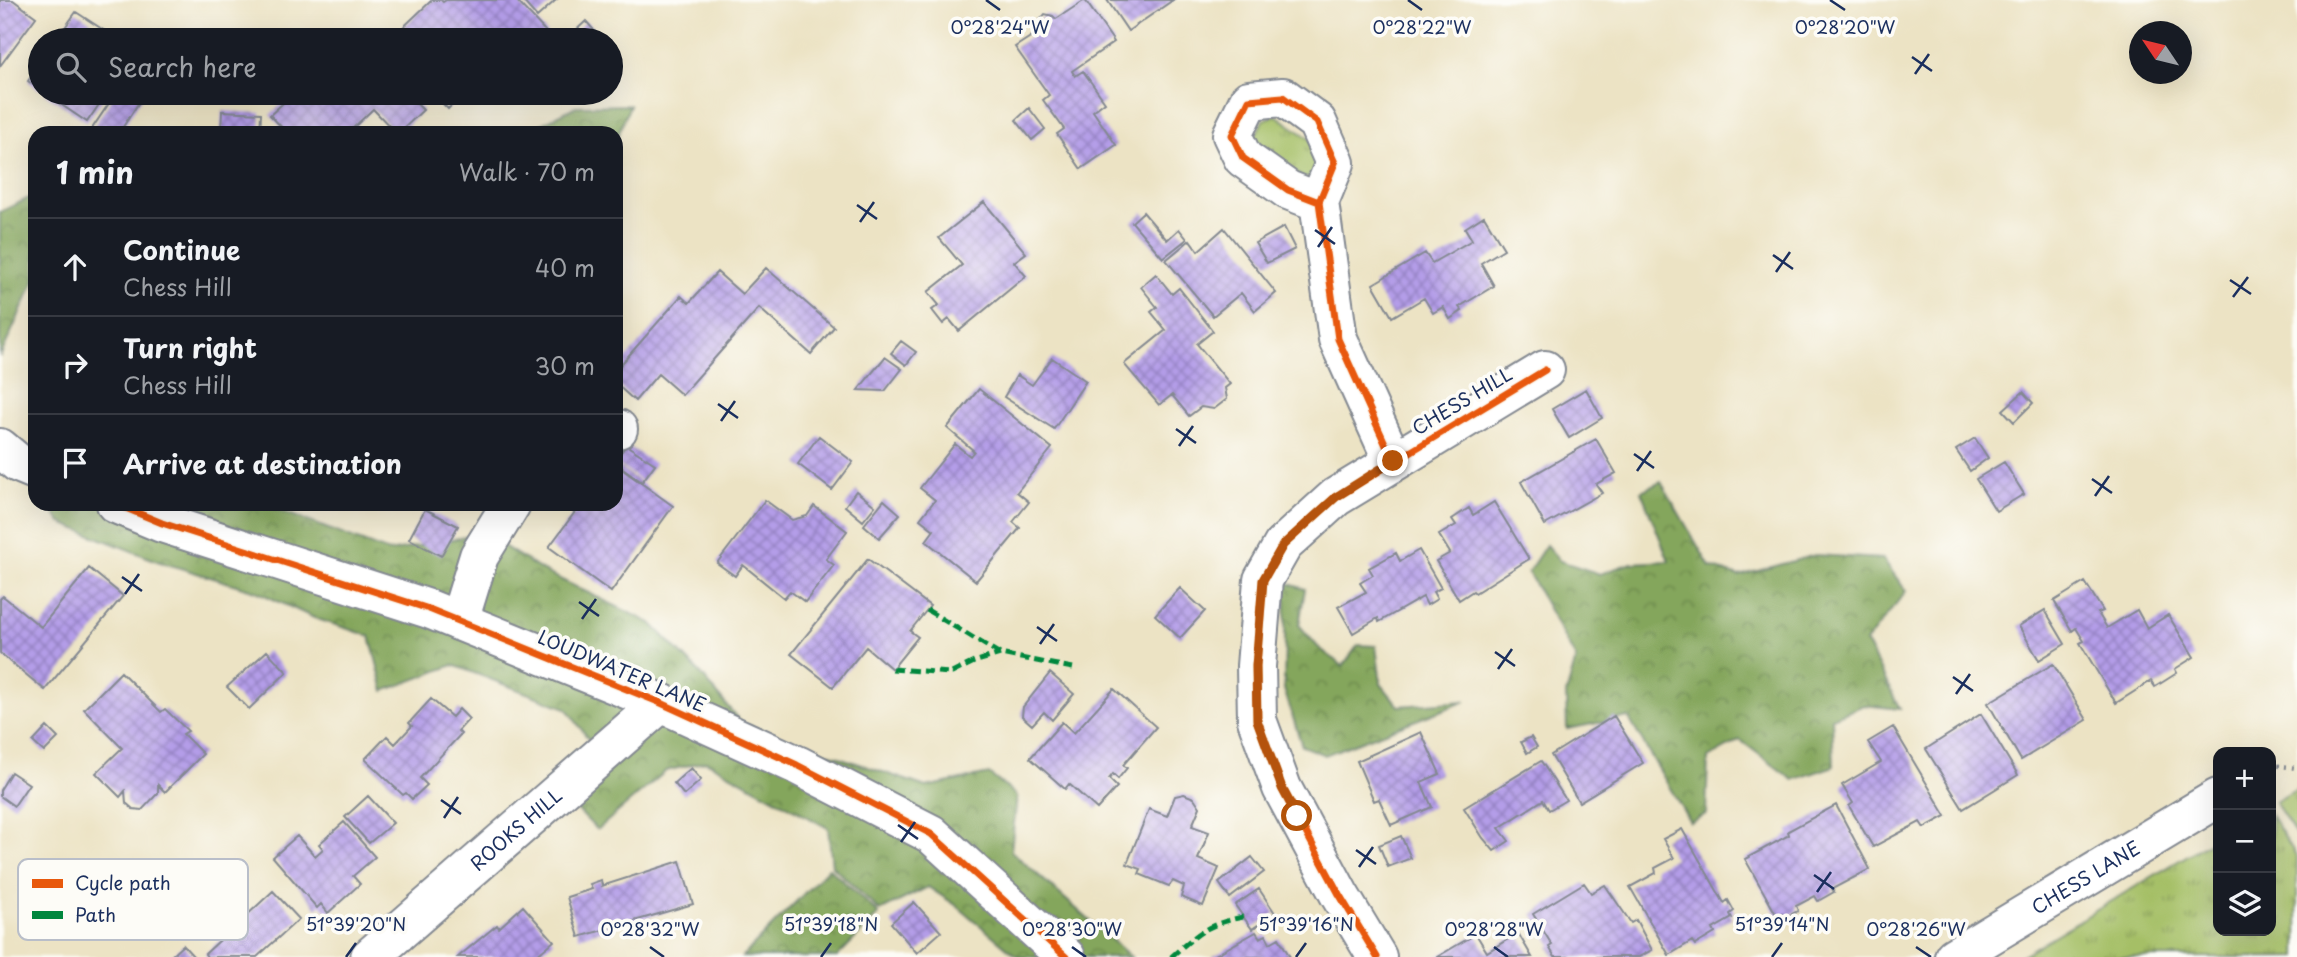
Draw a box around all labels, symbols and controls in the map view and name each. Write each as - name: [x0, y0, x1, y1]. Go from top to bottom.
- text: 0°28'24"W: [950, 13, 1050, 40]
- text: 0°28'22"W: [1372, 13, 1472, 40]
- text: 0°28'20"W: [1795, 13, 1896, 40]
- north arrow: [2129, 21, 2192, 84]
- search box: [28, 28, 623, 105]
- text: Search here: [108, 47, 257, 86]
- icon: search: [52, 48, 90, 86]
- text: 1 min: [56, 149, 134, 194]
- text: Walk · 70 m: [459, 154, 595, 189]
- text: Continue: [123, 230, 240, 269]
- icon: ahead: [56, 248, 94, 286]
- text: 40 m: [535, 250, 595, 285]
- text: Chess Hill: [123, 269, 232, 304]
- text: Turn right: [123, 328, 257, 367]
- icon: right: [56, 346, 94, 384]
- text: 30 m: [534, 348, 595, 383]
- street label: CHESS HILL: [1406, 359, 1517, 441]
- text: Chess Hill: [123, 367, 232, 402]
- icon: arrive: [56, 444, 94, 482]
- text: Arrive at destination: [123, 444, 402, 483]
- route end: [1377, 445, 1408, 476]
- street label: LOUDWATER LANE: [534, 622, 711, 718]
- map controls: [2213, 747, 2276, 936]
- button: +: [2213, 747, 2276, 810]
- street label: ROOKS HILL: [464, 781, 567, 876]
- route start: [1281, 800, 1312, 831]
- button: −: [2213, 810, 2276, 873]
- street label: CHESS LANE: [2026, 833, 2145, 920]
- legend: [18, 859, 248, 940]
- text: Cycle path: [75, 868, 171, 896]
- button: layers: [2213, 873, 2276, 936]
- text: Path: [75, 900, 116, 928]
- text: 51°39'20"N: [306, 910, 406, 937]
- text: 51°39'18"N: [784, 910, 878, 937]
- text: 51°39'16"N: [1258, 910, 1354, 937]
- text: 51°39'14"N: [1734, 910, 1830, 937]
- text: 0°28'32"W: [600, 915, 700, 942]
- text: 0°28'30"W: [1022, 915, 1122, 942]
- text: 0°28'28"W: [1444, 915, 1544, 942]
- text: 0°28'26"W: [1866, 915, 1966, 942]

